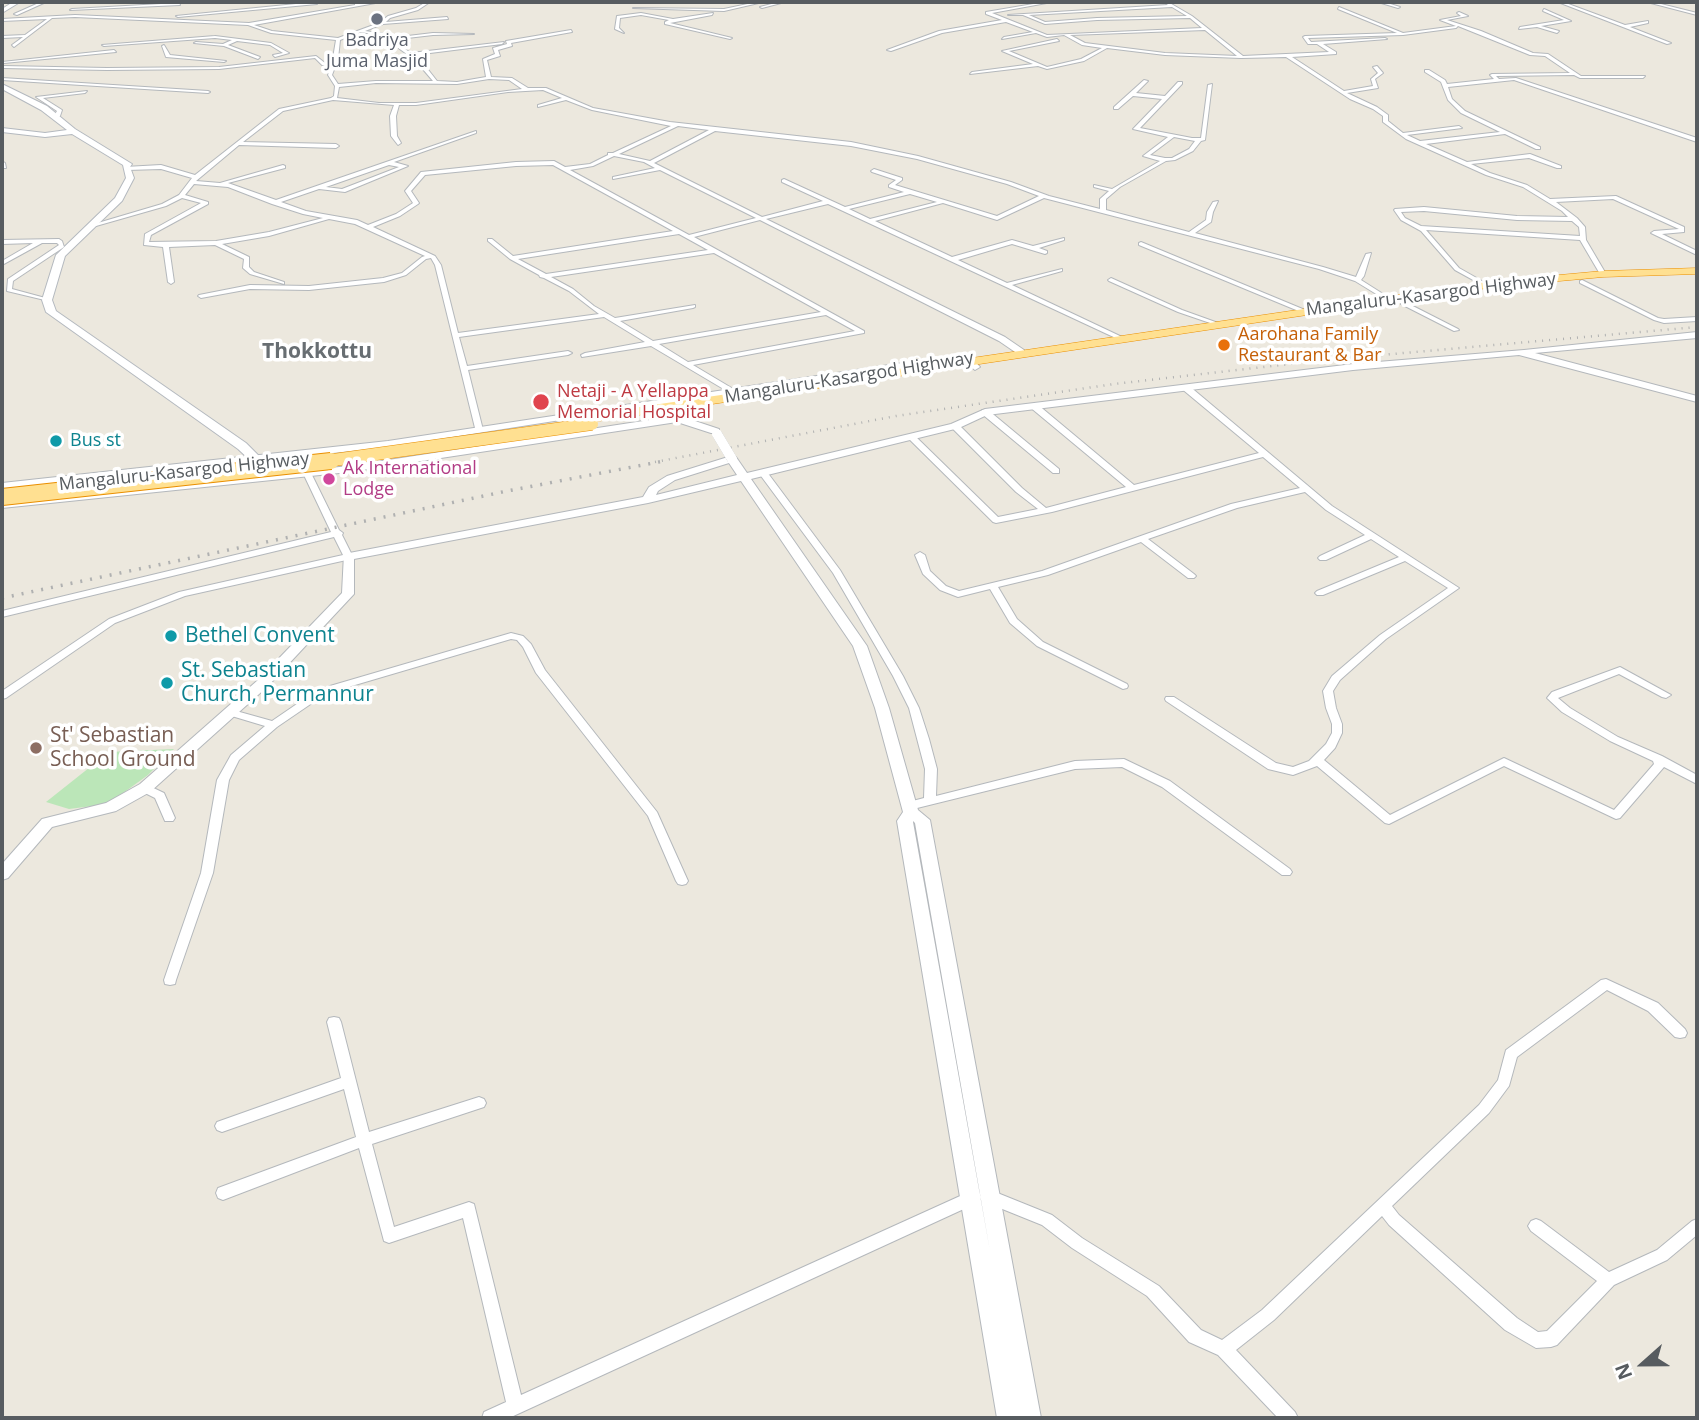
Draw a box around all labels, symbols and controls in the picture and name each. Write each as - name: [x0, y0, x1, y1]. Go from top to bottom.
- marker: Badriya Juma Masjid: [369, 11, 385, 27]
- place label: Badriya Juma Masjid: [326, 30, 428, 72]
- street label: Mangaluru-Kasargod Highway: [1305, 269, 1557, 321]
- place label: Aarohana Family Restaurant & Bar: [1238, 324, 1382, 366]
- marker: Aarohana Family Restaurant & Bar: [1216, 337, 1232, 353]
- district label: Thokkottu: [262, 339, 372, 365]
- street label: Mangaluru-Kasargod Highway: [723, 348, 975, 408]
- place label: Netaji - A Yellappa Memorial Hospital: [557, 381, 711, 424]
- marker: Netaji - A Yellappa Memorial Hospital: [531, 392, 551, 412]
- place label: Bus st: [70, 430, 121, 452]
- marker: Bus st: [48, 433, 64, 449]
- street label: Mangaluru-Kasargod Highway: [58, 448, 310, 496]
- place label: Ak International Lodge: [343, 458, 477, 500]
- marker: Ak International Lodge: [321, 471, 337, 487]
- place label: Bethel Convent: [185, 623, 335, 649]
- marker: Bethel Convent: [163, 628, 179, 644]
- place label: St. Sebastian Church, Permannur: [181, 658, 374, 708]
- marker: St. Sebastian Church, Permannur: [159, 675, 175, 691]
- place label: St' Sebastian School Ground: [50, 723, 196, 773]
- marker: St' Sebastian School Ground: [28, 740, 44, 756]
- north arrow: [1608, 1329, 1678, 1399]
- text: N: [1608, 1360, 1638, 1383]

